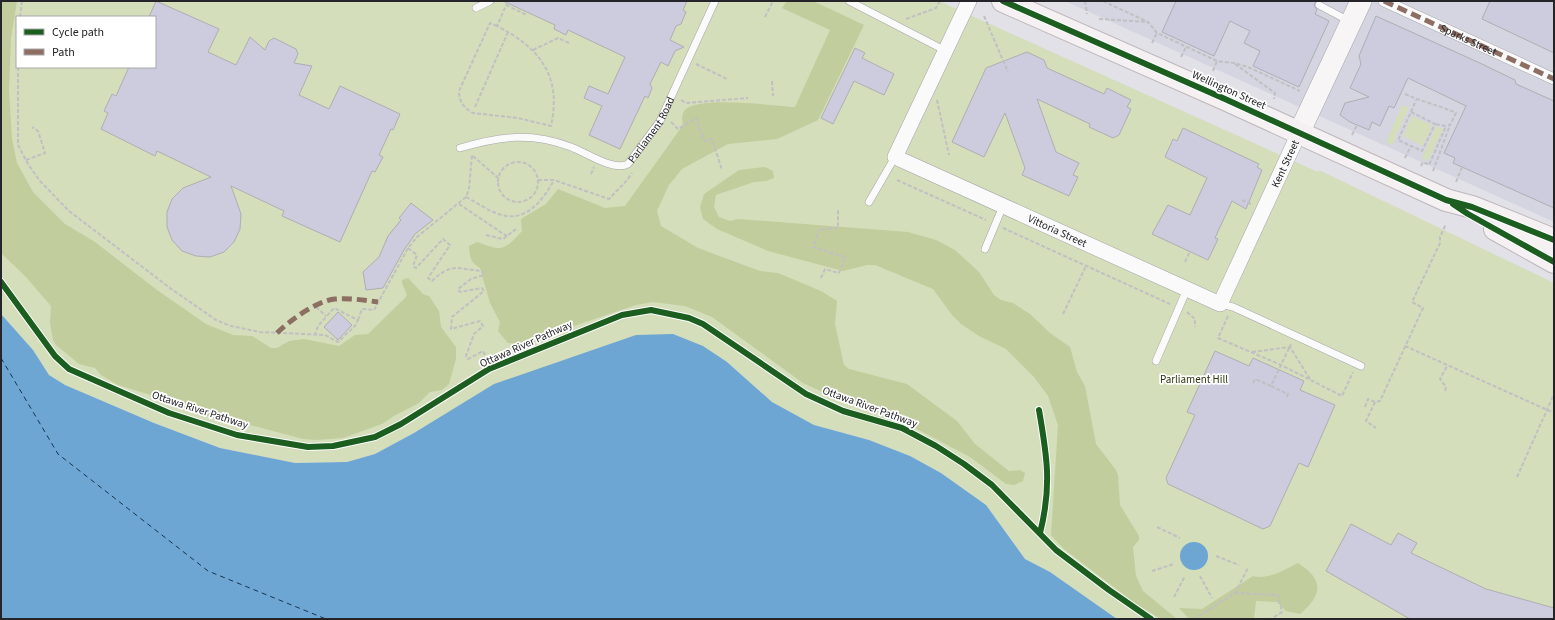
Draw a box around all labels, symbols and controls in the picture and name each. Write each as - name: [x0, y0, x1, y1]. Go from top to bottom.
- legend: [16, 16, 156, 68]
- street label: Sparks Street: [1438, 20, 1500, 59]
- text: Cycle path: [52, 24, 104, 41]
- text: Path: [52, 44, 75, 61]
- street label: Wellington Street: [1190, 67, 1269, 113]
- street label: Parliament Road: [624, 94, 678, 166]
- street label: Kent Street: [1267, 137, 1303, 190]
- street label: Vittoria Street: [1026, 211, 1090, 250]
- street label: Ottawa River Pathway: [477, 317, 575, 371]
- park label: Parliament Hill: [1160, 372, 1228, 387]
- street label: Ottawa River Pathway: [820, 383, 920, 431]
- street label: Ottawa River Pathway: [150, 387, 250, 433]

